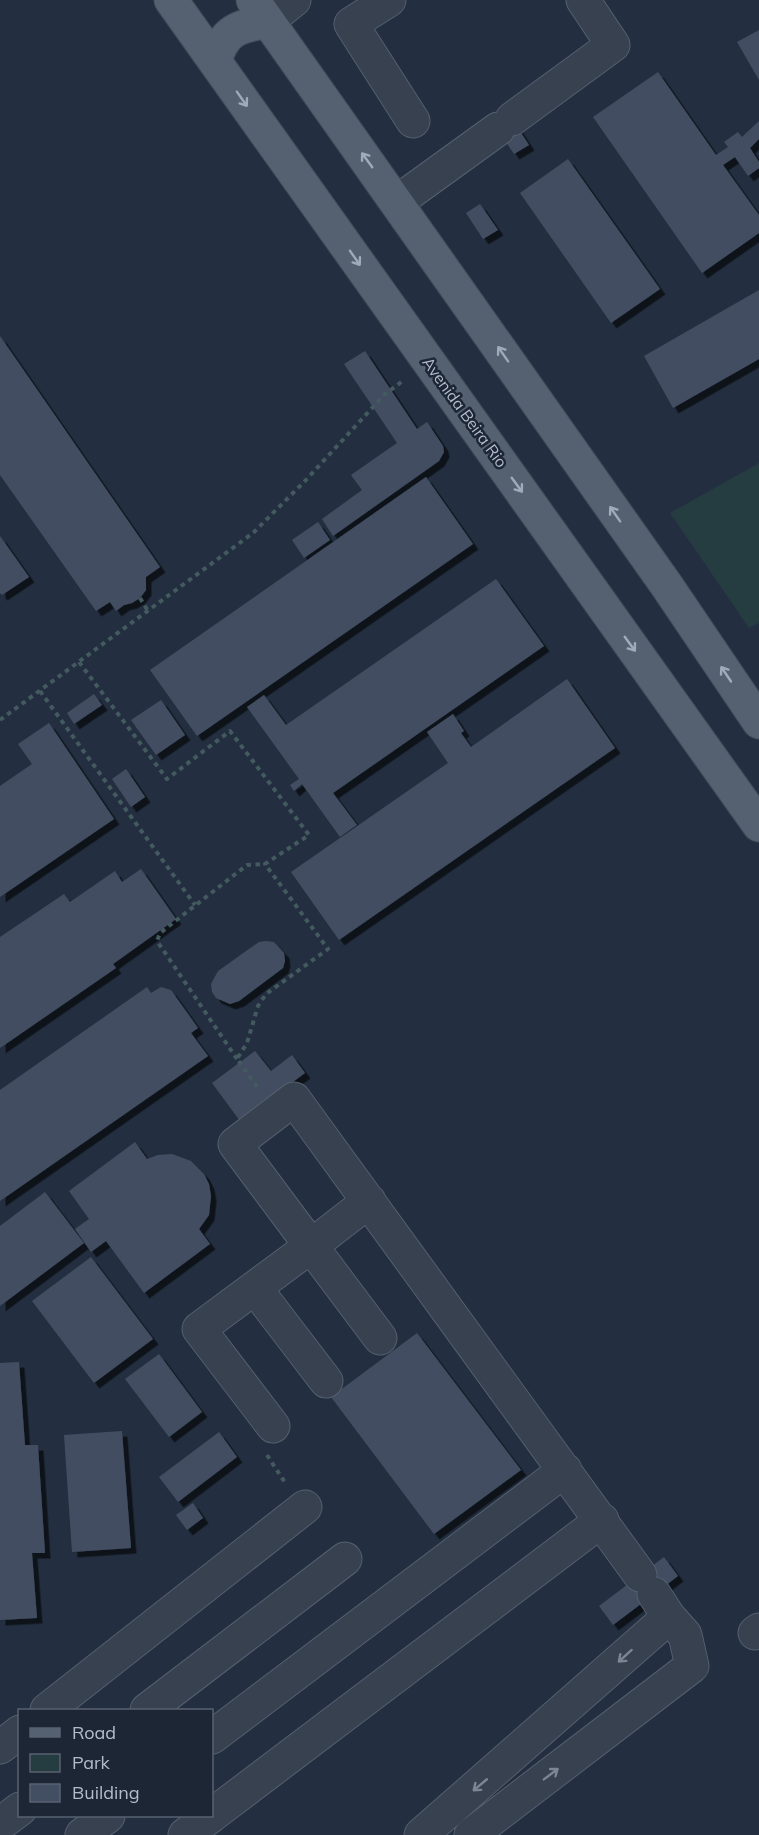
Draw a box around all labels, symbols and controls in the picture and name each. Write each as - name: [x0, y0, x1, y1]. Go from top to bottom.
- one-way arrow: [236, 90, 248, 106]
- one-way arrow: [361, 153, 373, 169]
- one-way arrow: [349, 249, 361, 265]
- one-way arrow: [497, 346, 509, 363]
- street label: Avenida Beira Rio: [418, 353, 512, 471]
- one-way arrow: [511, 476, 523, 492]
- one-way arrow: [609, 506, 622, 522]
- one-way arrow: [624, 635, 636, 651]
- one-way arrow: [720, 666, 732, 683]
- one-way arrow: [618, 1649, 633, 1663]
- legend: [18, 1709, 213, 1817]
- text: Road: [72, 1721, 116, 1744]
- text: Park: [72, 1751, 111, 1774]
- one-way arrow: [542, 1767, 558, 1780]
- one-way arrow: [473, 1778, 488, 1792]
- text: Building: [72, 1781, 140, 1804]

